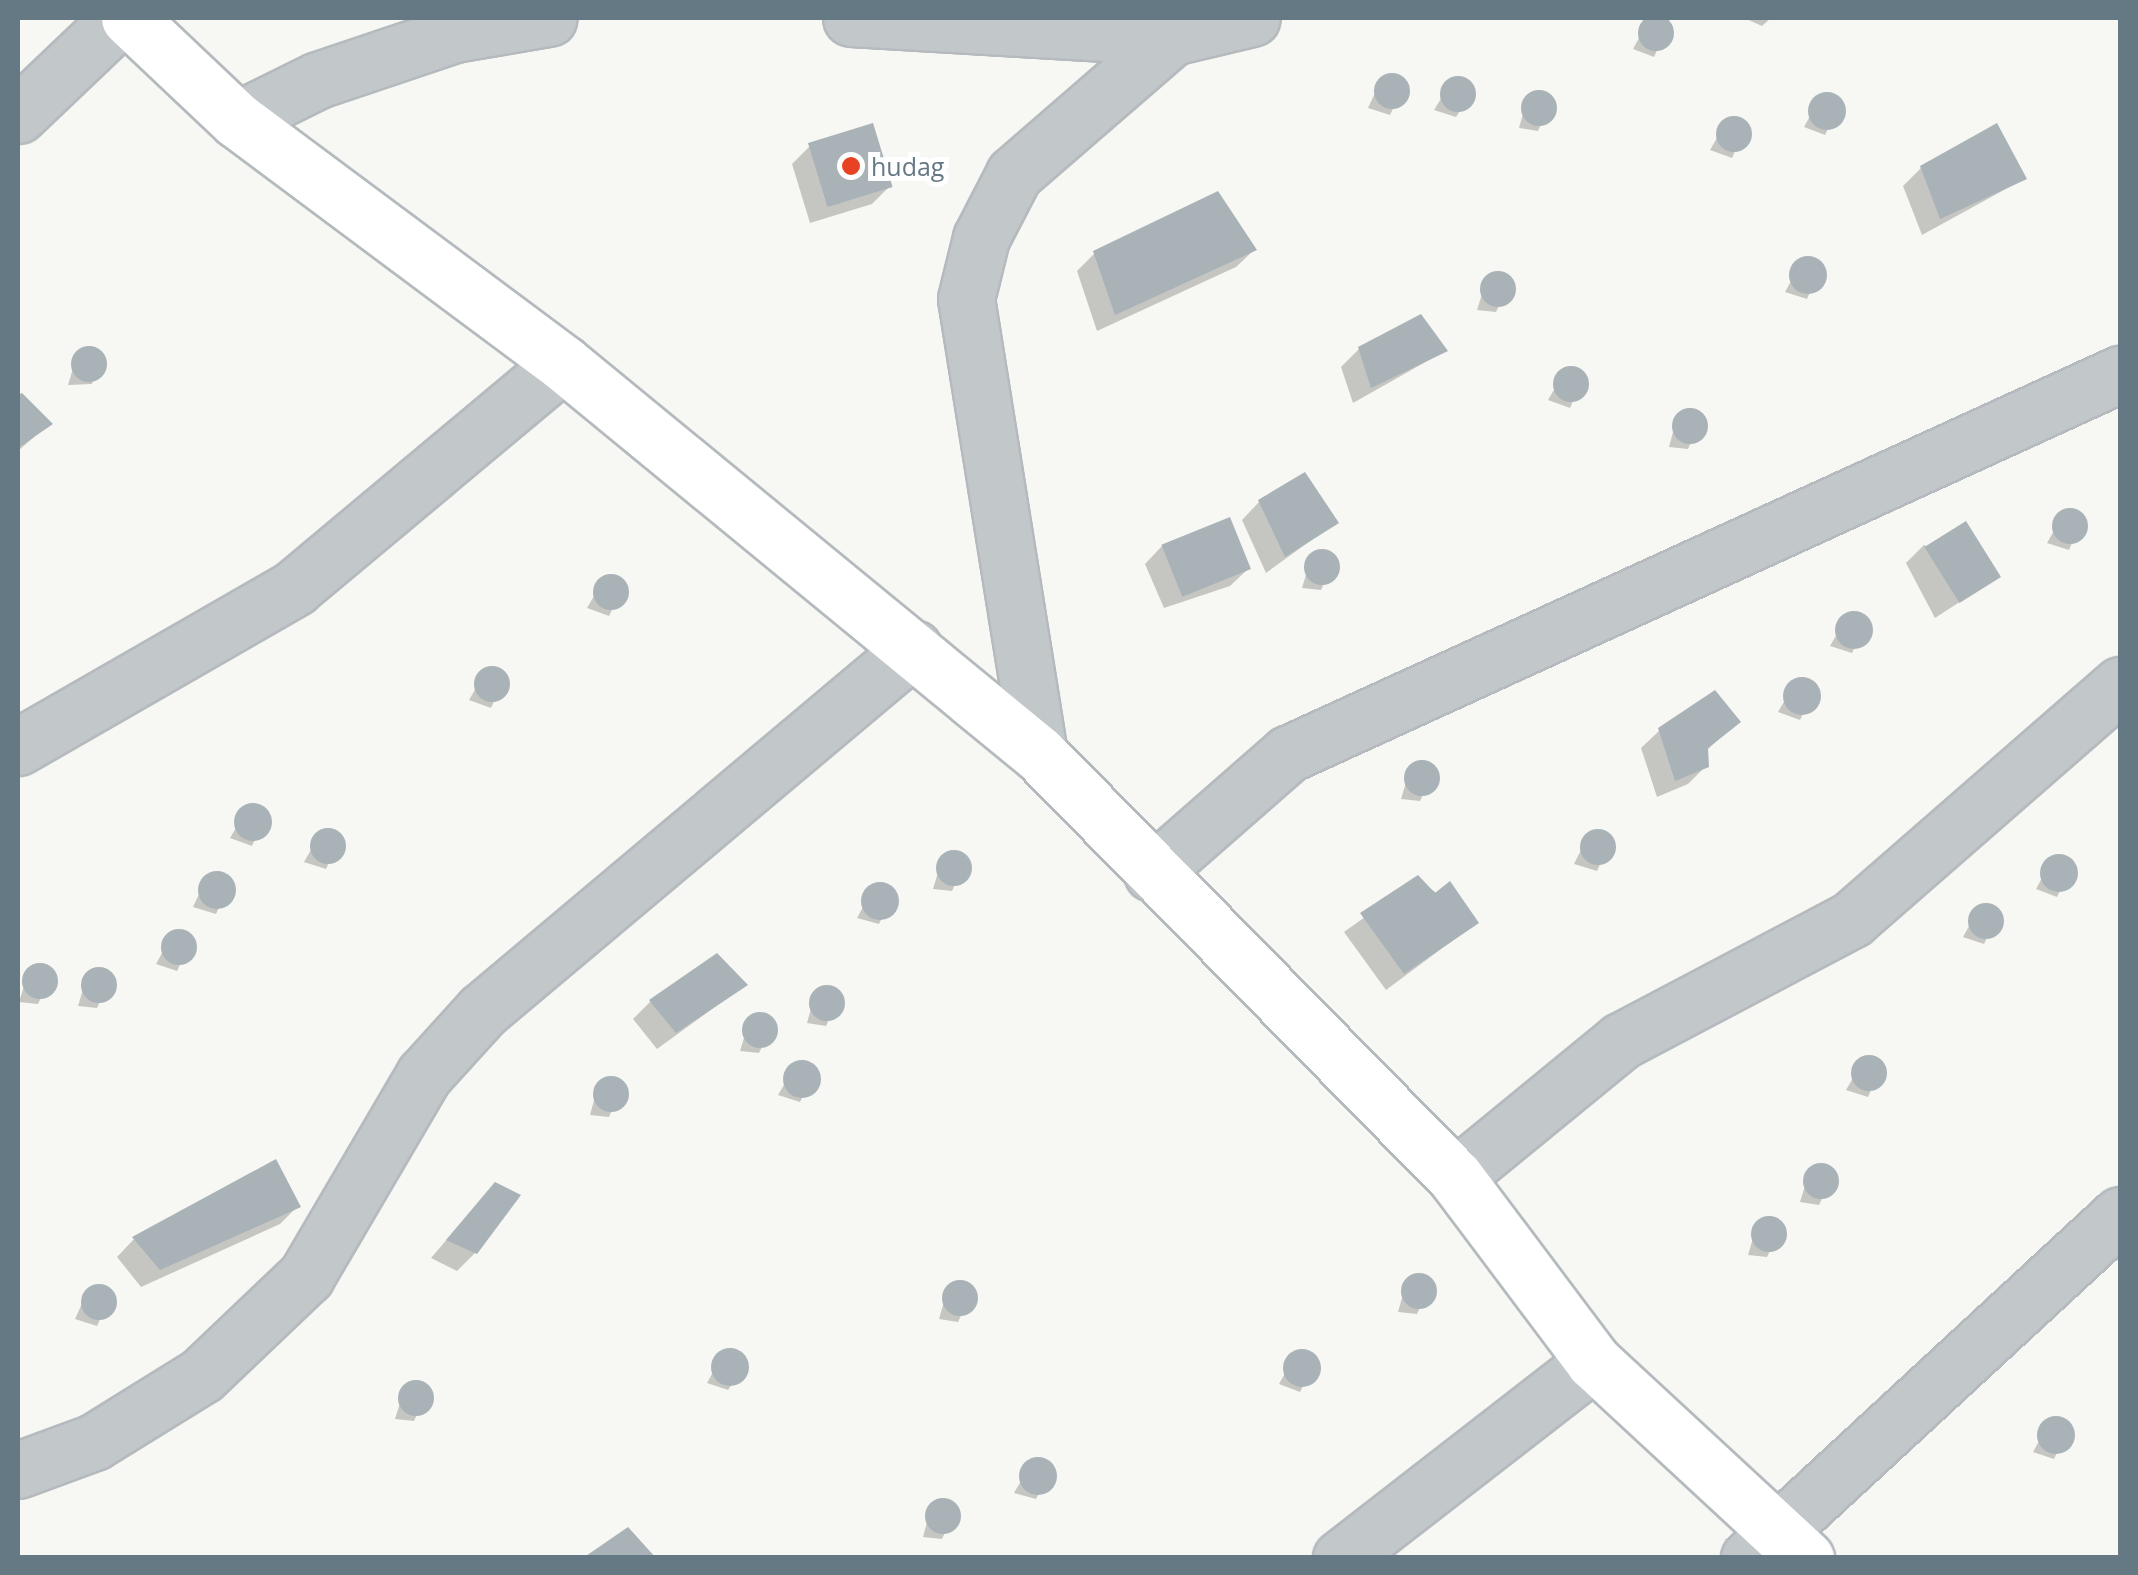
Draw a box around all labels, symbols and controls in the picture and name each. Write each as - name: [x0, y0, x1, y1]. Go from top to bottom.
- place label: hudag: [871, 151, 944, 181]
- marker: hudag: [840, 155, 862, 177]

